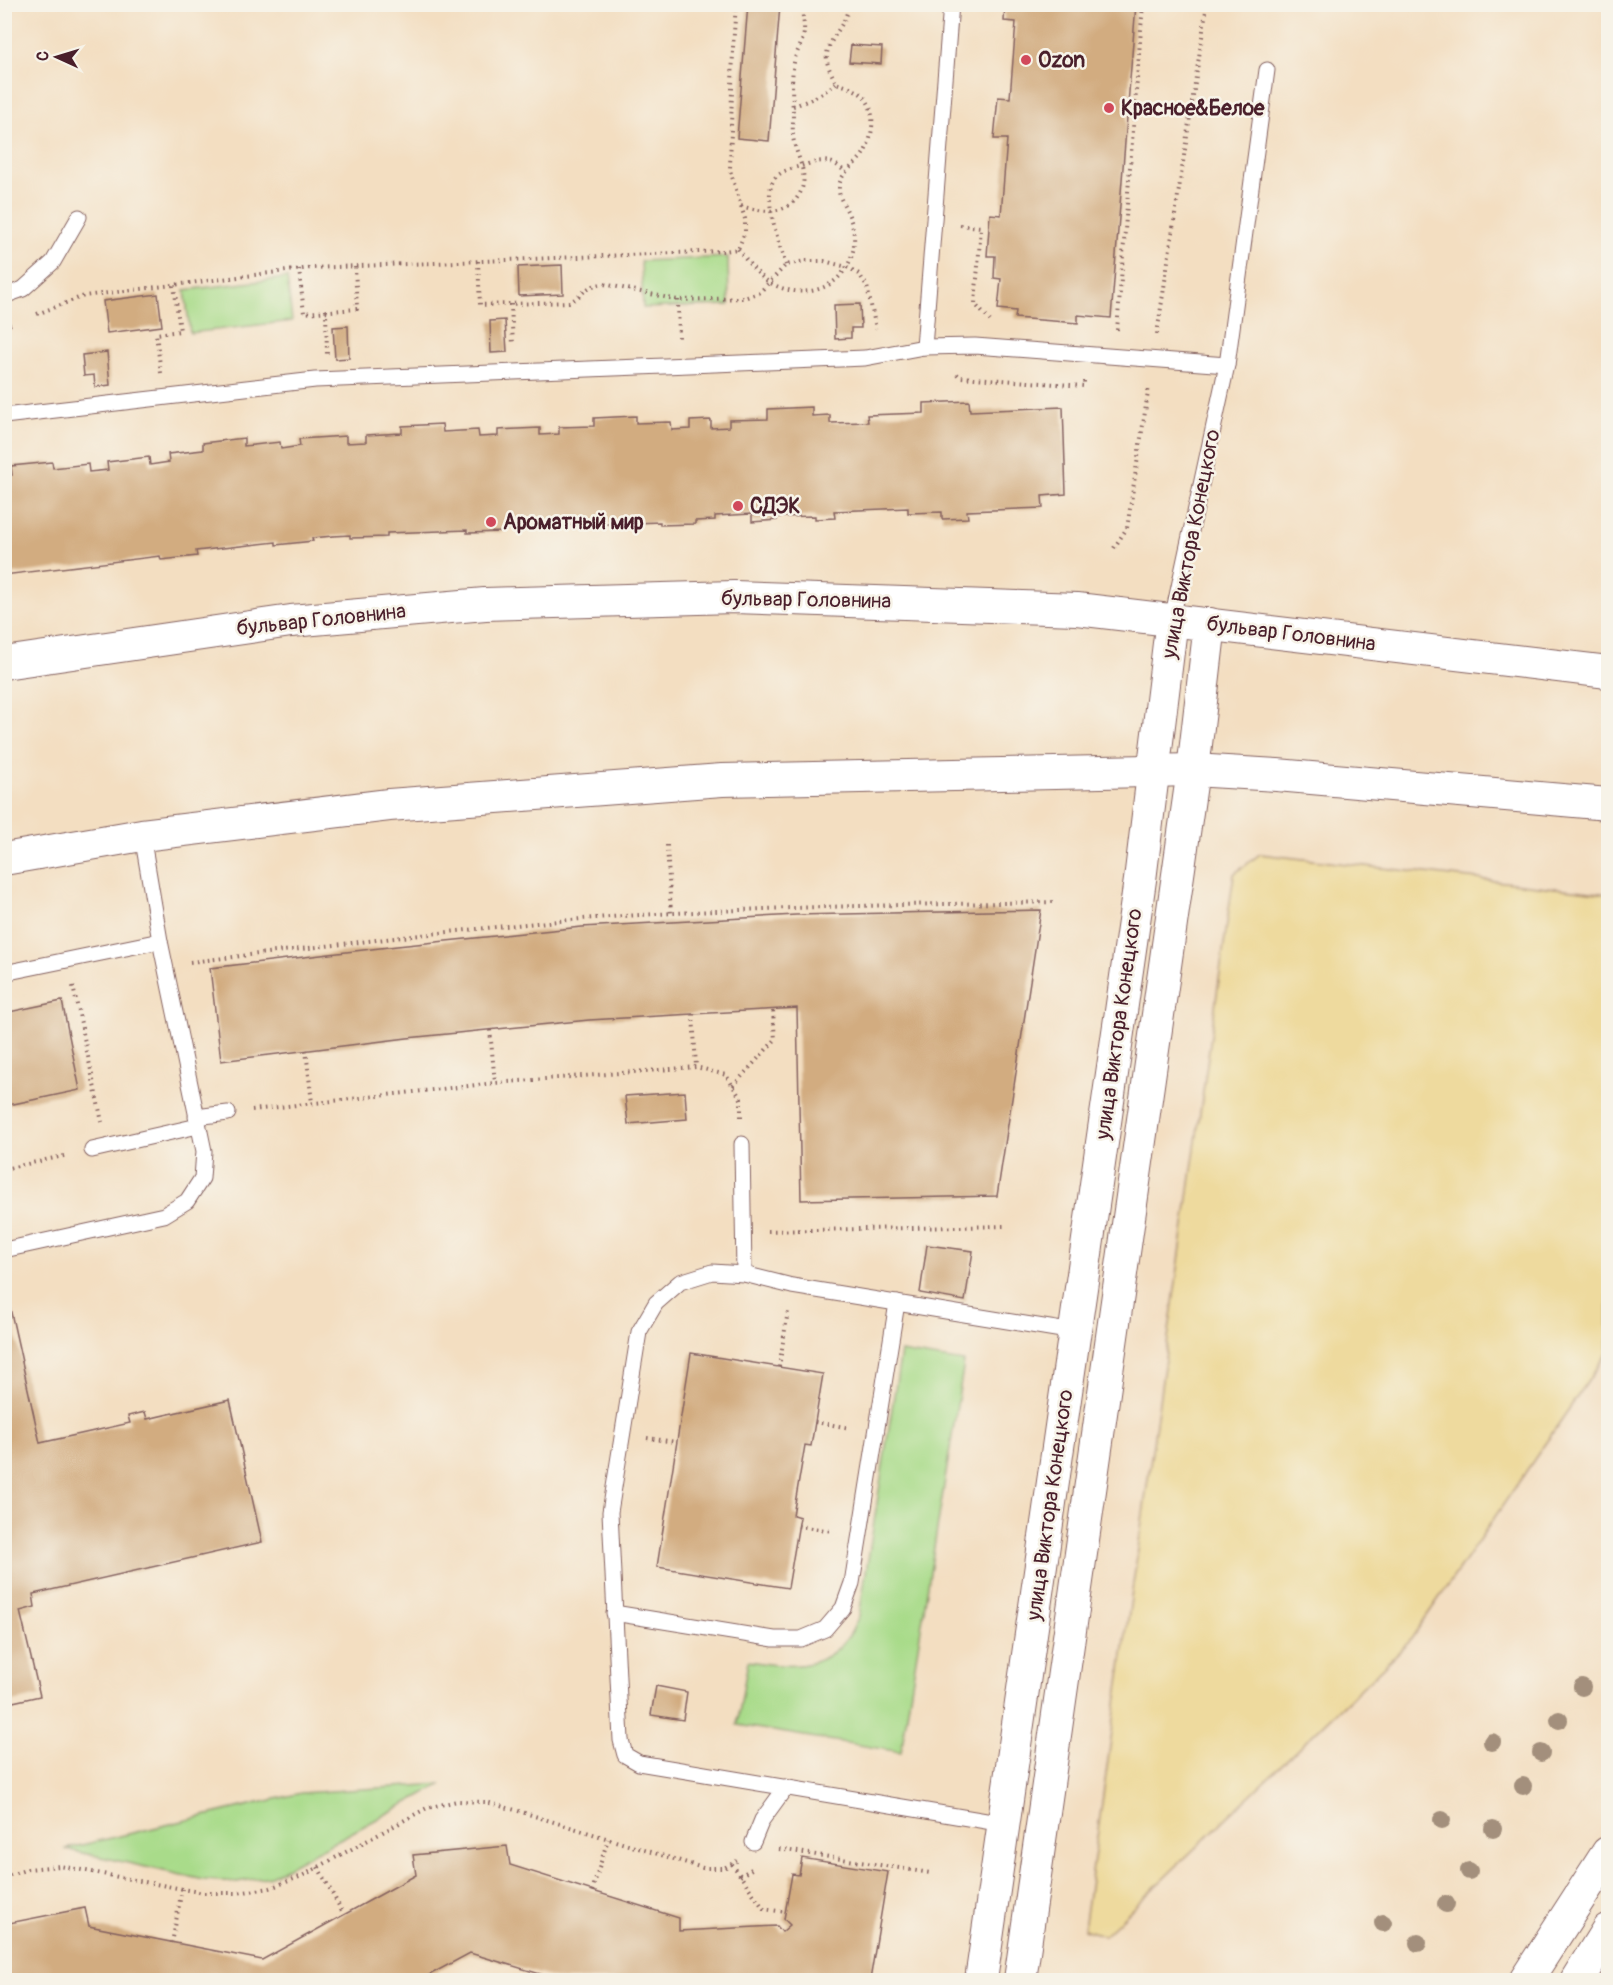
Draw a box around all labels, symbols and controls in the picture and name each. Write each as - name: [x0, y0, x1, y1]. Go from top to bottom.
- north arrow: [27, 27, 87, 87]
- place label: Ozon: [1038, 47, 1085, 74]
- text: С: [33, 50, 53, 62]
- marker: Ozon: [1019, 53, 1033, 67]
- place label: Красное&Белое: [1121, 95, 1265, 122]
- marker: Красное&Белое: [1102, 101, 1116, 115]
- street label: улица Виктора Конецкого: [1155, 427, 1226, 662]
- place label: СДЭК: [750, 493, 800, 520]
- marker: СДЭК: [731, 499, 745, 513]
- place label: Ароматный мир: [503, 509, 644, 536]
- marker: Ароматный мир: [484, 515, 498, 529]
- street label: бульвар Головнина: [721, 585, 891, 615]
- street label: бульвар Головнина: [235, 598, 407, 642]
- street label: бульвар Головнина: [1205, 610, 1377, 658]
- street label: улица Виктора Конецкого: [1089, 907, 1149, 1142]
- street label: улица Виктора Конецкого: [1020, 1388, 1080, 1623]

